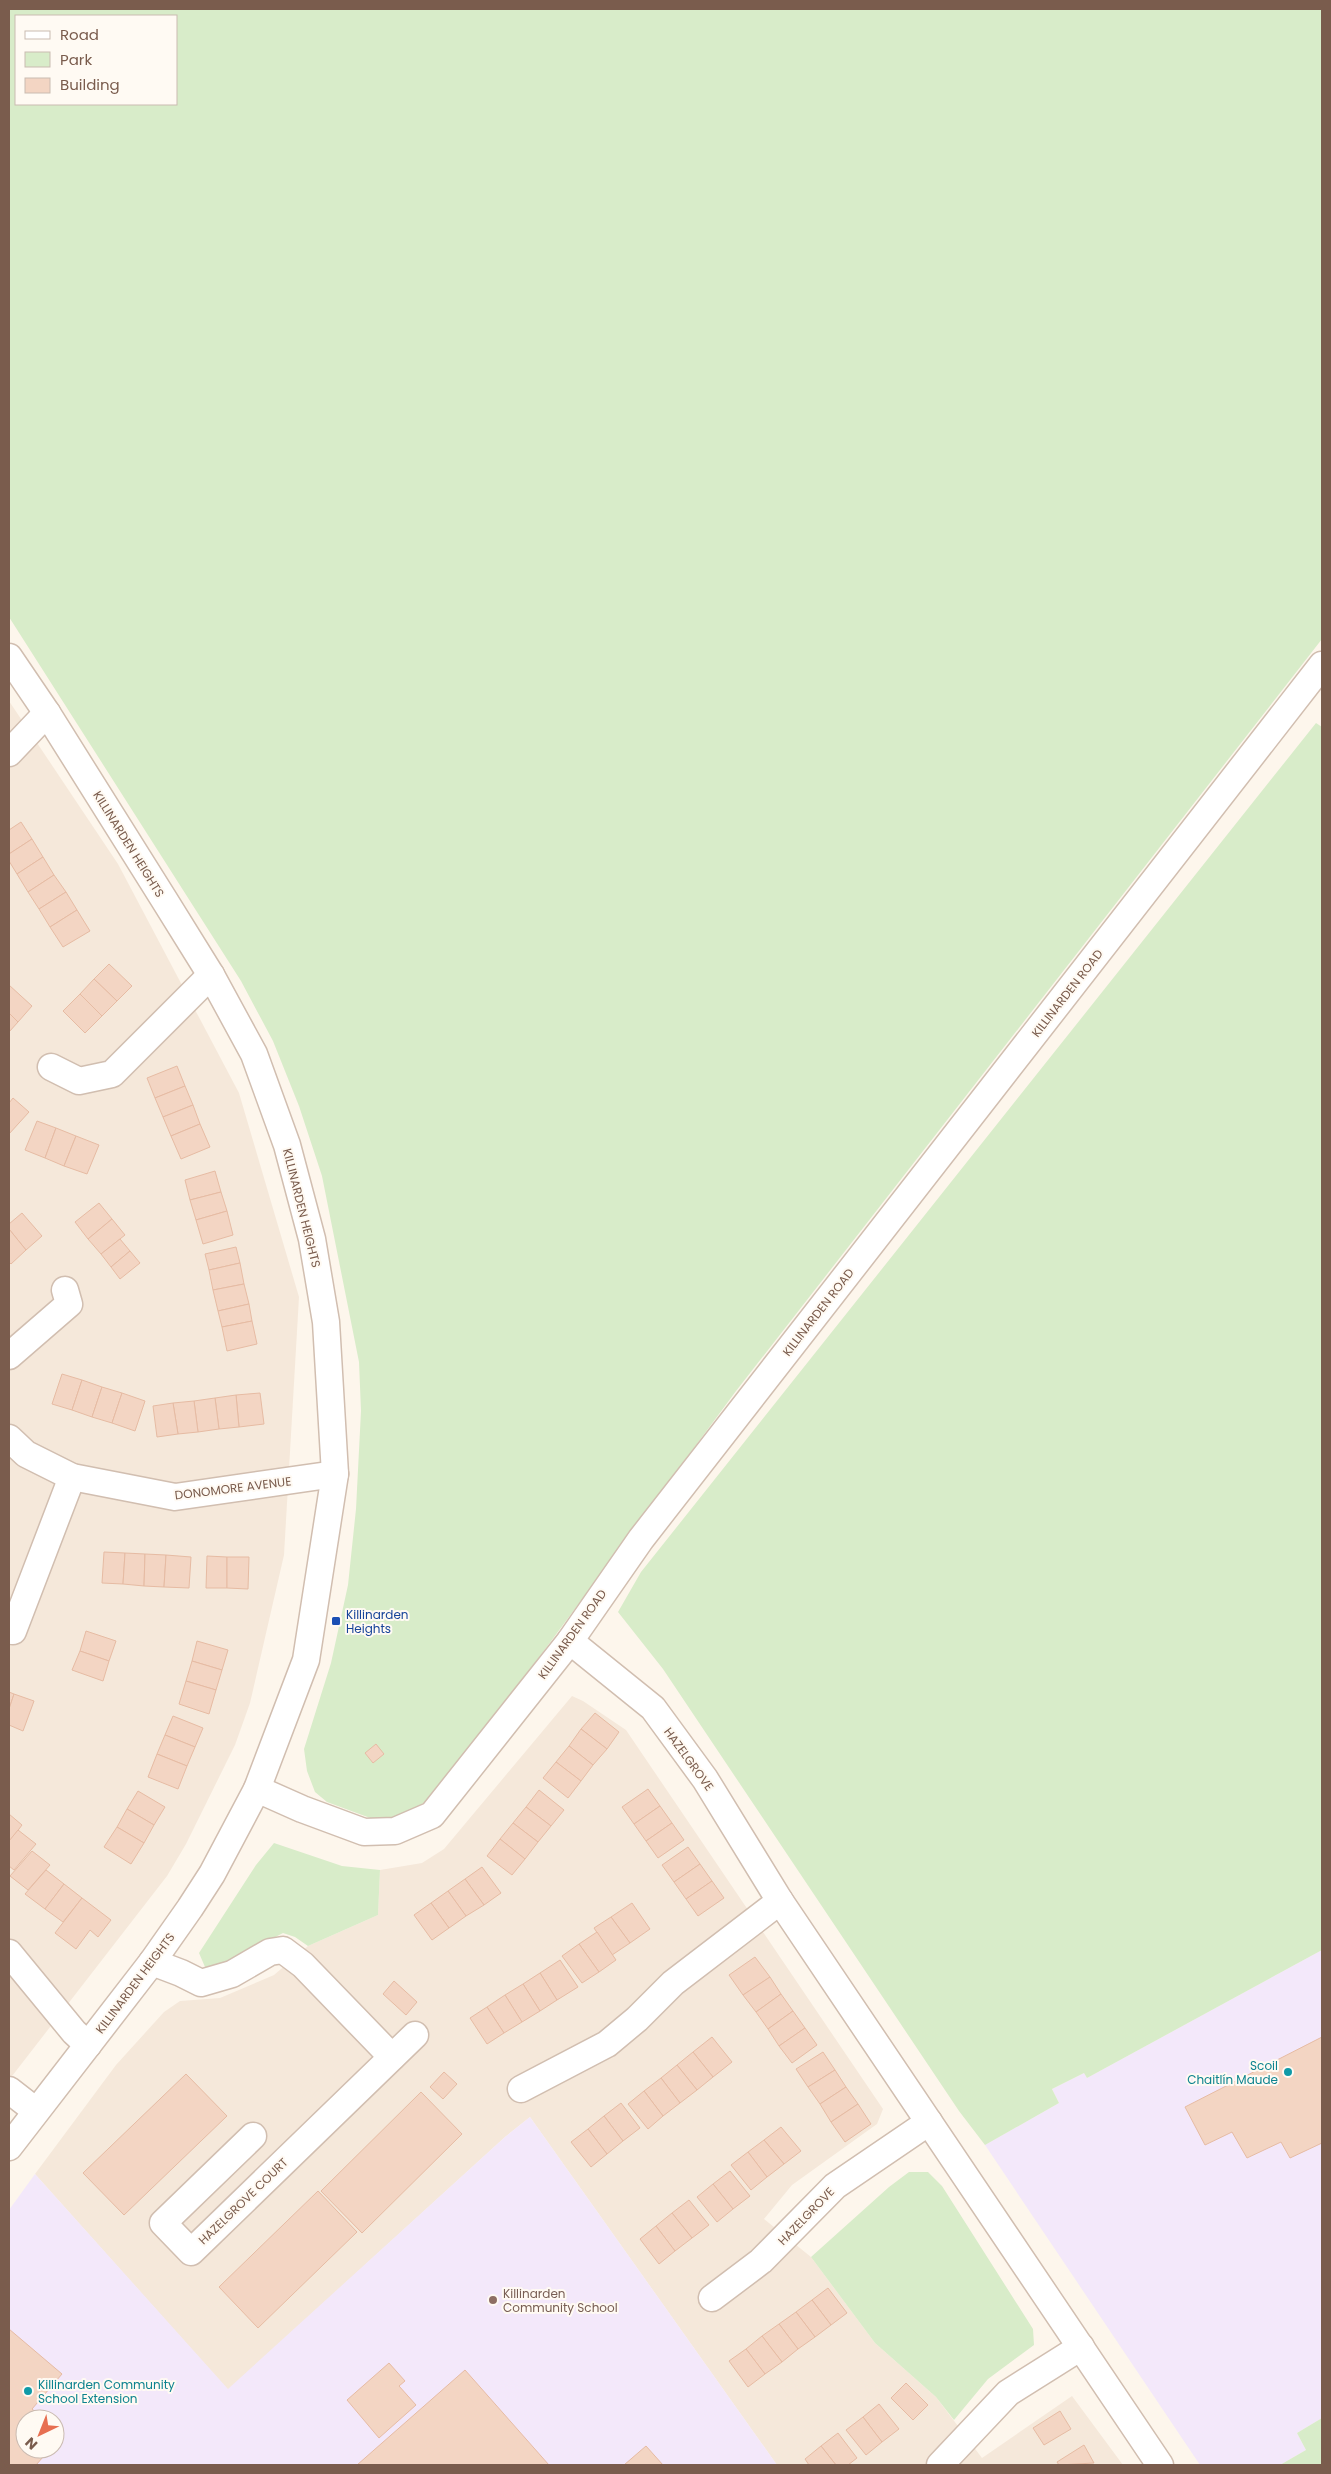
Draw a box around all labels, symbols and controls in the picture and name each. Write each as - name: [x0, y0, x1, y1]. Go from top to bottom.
- legend: [15, 15, 178, 105]
- text: Road: [60, 24, 99, 45]
- text: Park: [60, 49, 92, 70]
- text: Building: [60, 74, 120, 95]
- street label: KILLINARDEN HEIGHTS: [89, 788, 169, 900]
- street label: KILLINARDEN ROAD: [1027, 946, 1107, 1040]
- street label: KILLINARDEN HEIGHTS: [279, 1147, 325, 1269]
- street label: KILLINARDEN ROAD: [778, 1265, 858, 1359]
- street label: DONOMORE AVENUE: [174, 1472, 292, 1504]
- street label: KILLINARDEN ROAD: [534, 1586, 610, 1682]
- place label: Killinarden Heights: [346, 1606, 409, 1637]
- marker: Killinarden Heights: [330, 1615, 342, 1627]
- street label: HAZELGROVE: [660, 1724, 718, 1794]
- street label: KILLINARDEN HEIGHTS: [91, 1929, 179, 2037]
- place label: Scoil Chaitlín Maude: [1187, 2057, 1278, 2088]
- marker: Scoil Chaitlín Maude: [1282, 2066, 1294, 2078]
- street label: HAZELGROVE COURT: [195, 2153, 292, 2248]
- street label: HAZELGROVE: [774, 2183, 838, 2249]
- place label: Killinarden Community School: [503, 2285, 618, 2316]
- marker: Killinarden Community School: [487, 2294, 499, 2306]
- place label: Killinarden Community School Extension: [38, 2376, 175, 2407]
- marker: Killinarden Community School Extension: [22, 2385, 34, 2397]
- north arrow: [15, 2409, 65, 2459]
- text: N: [20, 2433, 42, 2454]

